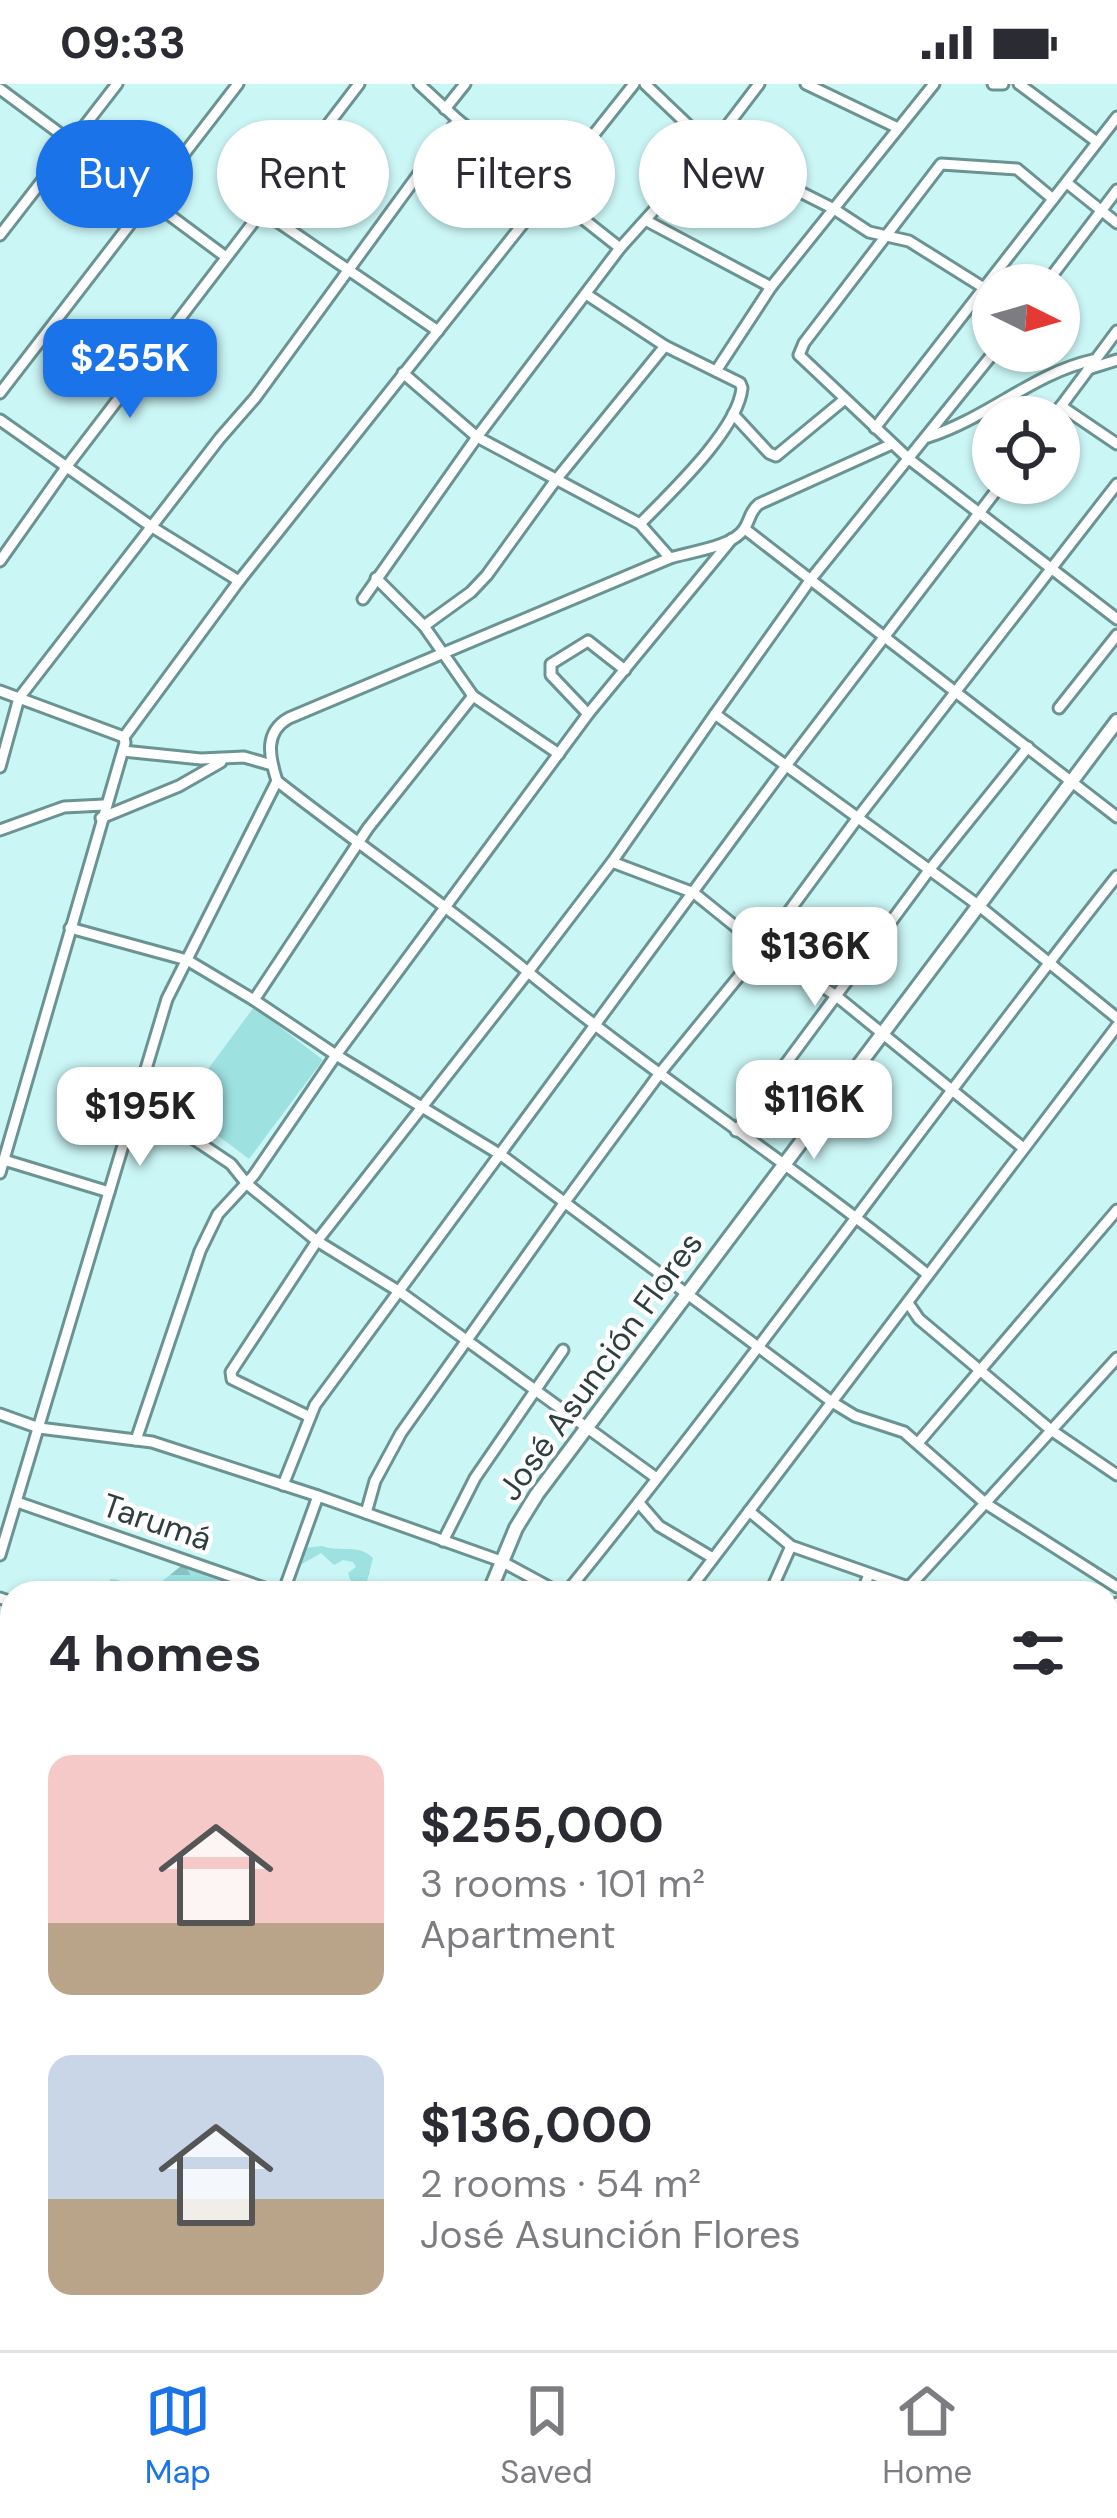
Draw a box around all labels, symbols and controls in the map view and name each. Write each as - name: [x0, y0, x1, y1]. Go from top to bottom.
- text: 09:33: [60, 13, 186, 72]
- chip: Buy: [36, 120, 193, 228]
- chip: Rent: [217, 120, 389, 228]
- chip: Filters: [413, 120, 615, 228]
- chip: New: [639, 120, 807, 228]
- north arrow: [972, 264, 1080, 372]
- map controls: [972, 264, 1080, 504]
- pin: $255K: [46, 319, 214, 421]
- text: $255K: [70, 332, 190, 383]
- button: locate: [972, 396, 1080, 504]
- pin: $136K: [731, 907, 899, 1009]
- text: $136K: [759, 920, 871, 971]
- pin: $116K: [730, 1060, 898, 1162]
- pin: $195K: [56, 1067, 224, 1169]
- text: $116K: [763, 1073, 865, 1124]
- text: $195K: [84, 1080, 196, 1131]
- street label: José Asunción Flores: [488, 1223, 712, 1509]
- street label: Tarumá: [97, 1483, 217, 1561]
- text: 4 homes: [48, 1620, 262, 1687]
- icon: filters: [1005, 1620, 1071, 1686]
- text: $255,000: [420, 1791, 664, 1858]
- icon: home: [144, 1803, 288, 1947]
- text: 3 rooms · 101 m²: [420, 1858, 705, 1909]
- text: Apartment: [420, 1909, 616, 1960]
- text: $136,000: [420, 2091, 653, 2158]
- icon: home: [144, 2103, 288, 2247]
- text: 2 rooms · 54 m²: [420, 2158, 701, 2209]
- text: José Asunción Flores: [420, 2209, 801, 2260]
- tab: Map: [145, 2378, 211, 2493]
- tab: Saved: [500, 2378, 593, 2493]
- tab: Home: [882, 2378, 972, 2493]

